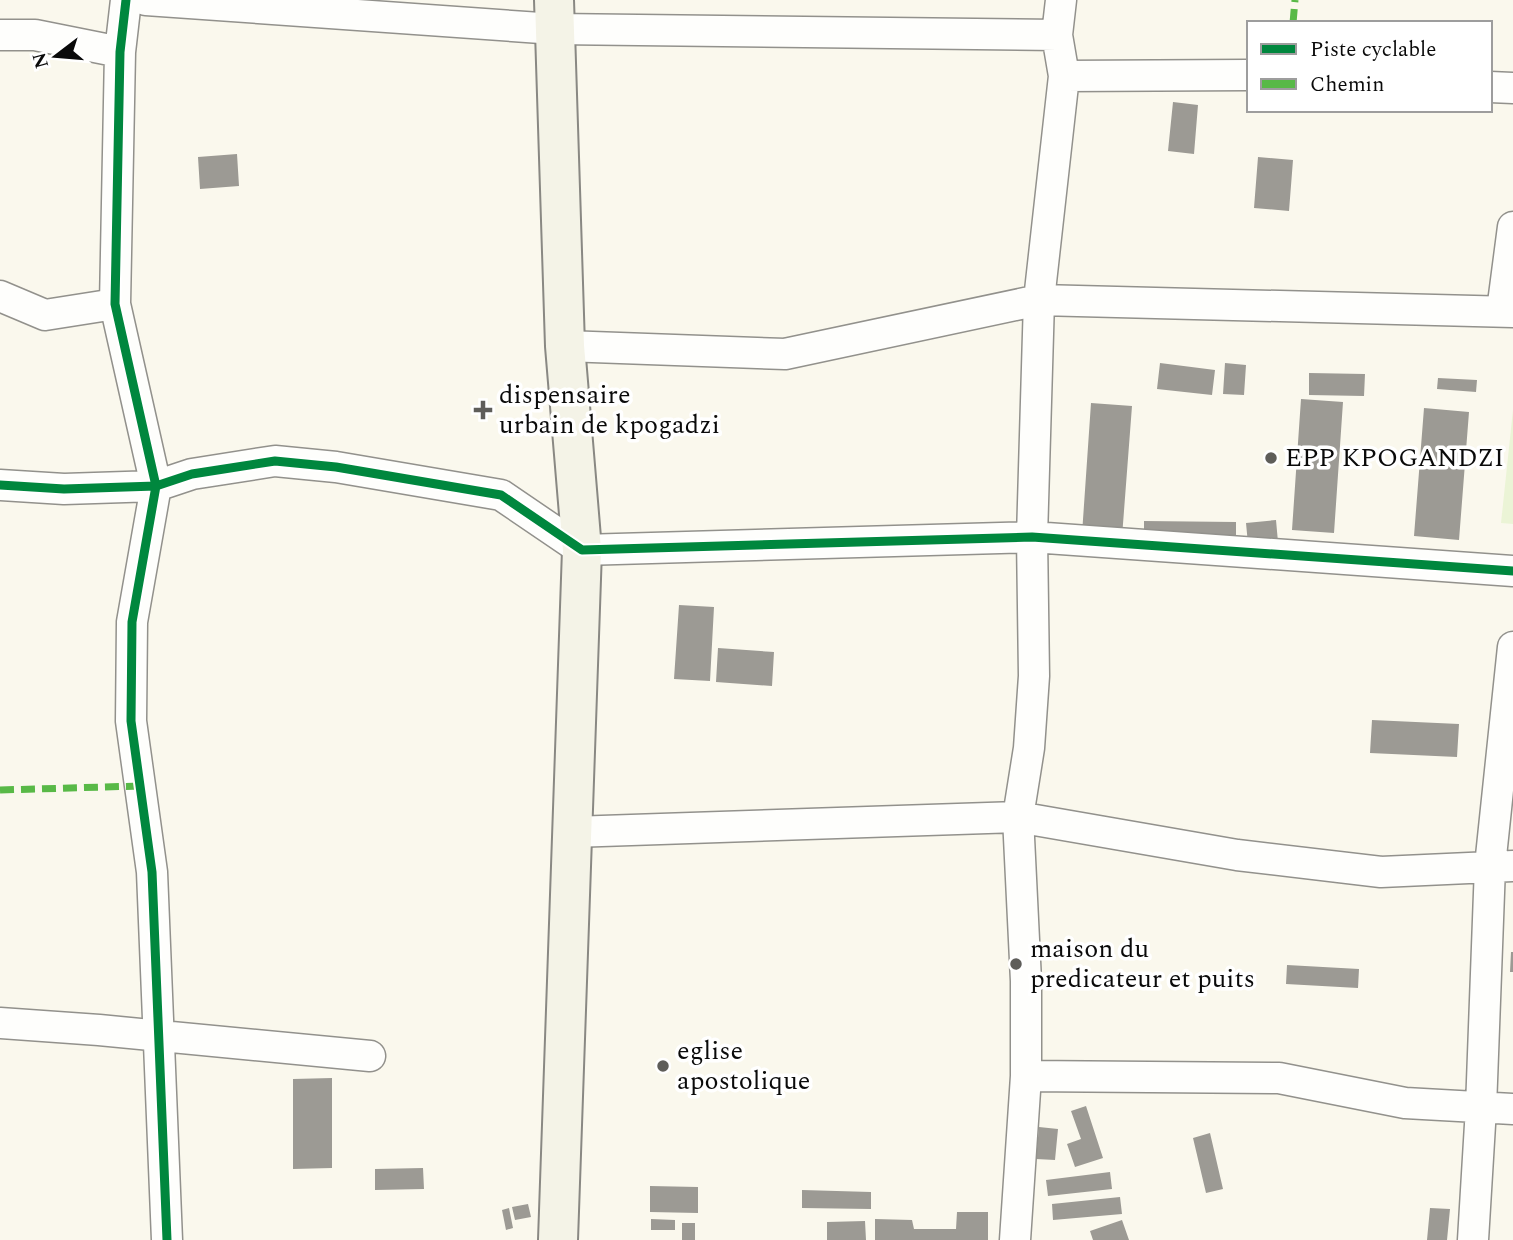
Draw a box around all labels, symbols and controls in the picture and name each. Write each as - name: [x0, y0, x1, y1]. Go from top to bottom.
- north arrow: [21, 21, 91, 91]
- legend: [1247, 21, 1492, 112]
- text: Piste cyclable: [1310, 34, 1436, 66]
- text: N: [25, 49, 57, 72]
- text: Chemin: [1310, 69, 1384, 101]
- place label: dispensaire urbain de kpogadzi: [499, 375, 720, 445]
- marker: dispensaire urbain de kpogadzi: [473, 400, 493, 420]
- place label: EPP KPOGANDZI: [1285, 438, 1504, 478]
- marker: EPP KPOGANDZI: [1263, 450, 1279, 466]
- place label: maison du predicateur et puits: [1030, 929, 1255, 999]
- marker: maison du predicateur et puits: [1008, 956, 1024, 972]
- place label: eglise apostolique: [677, 1031, 810, 1101]
- marker: eglise apostolique: [655, 1058, 671, 1074]

